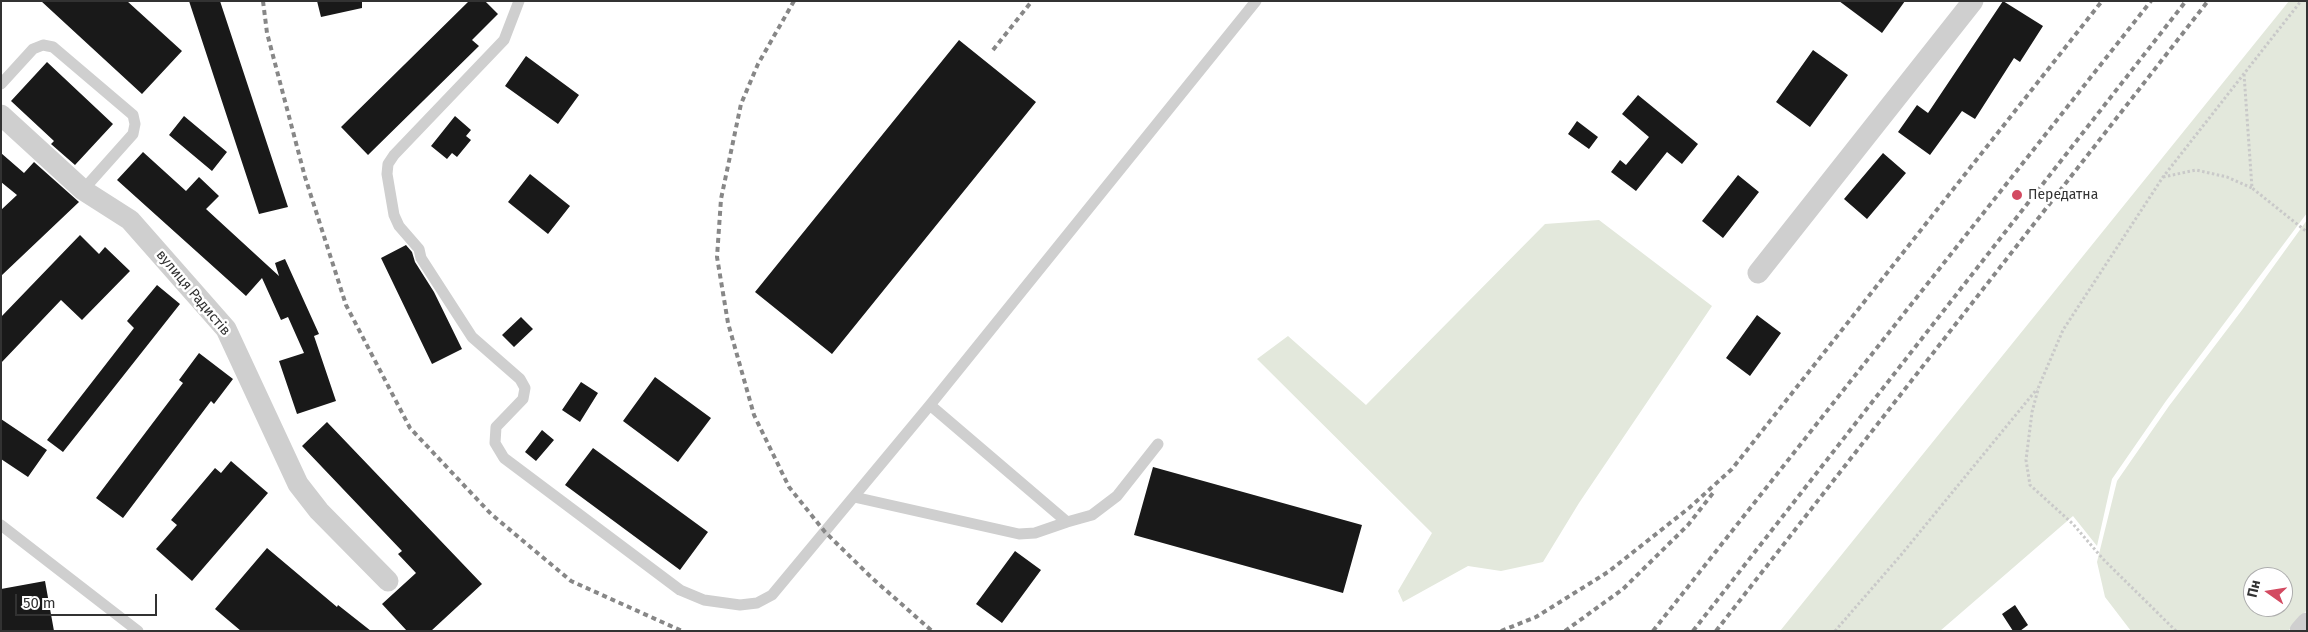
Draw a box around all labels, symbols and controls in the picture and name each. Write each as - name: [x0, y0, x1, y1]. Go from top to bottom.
- place label: Передатна: [2028, 187, 2098, 203]
- marker: Передатна: [2010, 188, 2024, 202]
- street label: вулиця Радистів: [152, 247, 234, 339]
- north arrow: [2243, 567, 2293, 617]
- text: Пн: [2244, 578, 2264, 599]
- scale bar: [18, 584, 160, 616]
- text: 50 m: [23, 594, 56, 612]

